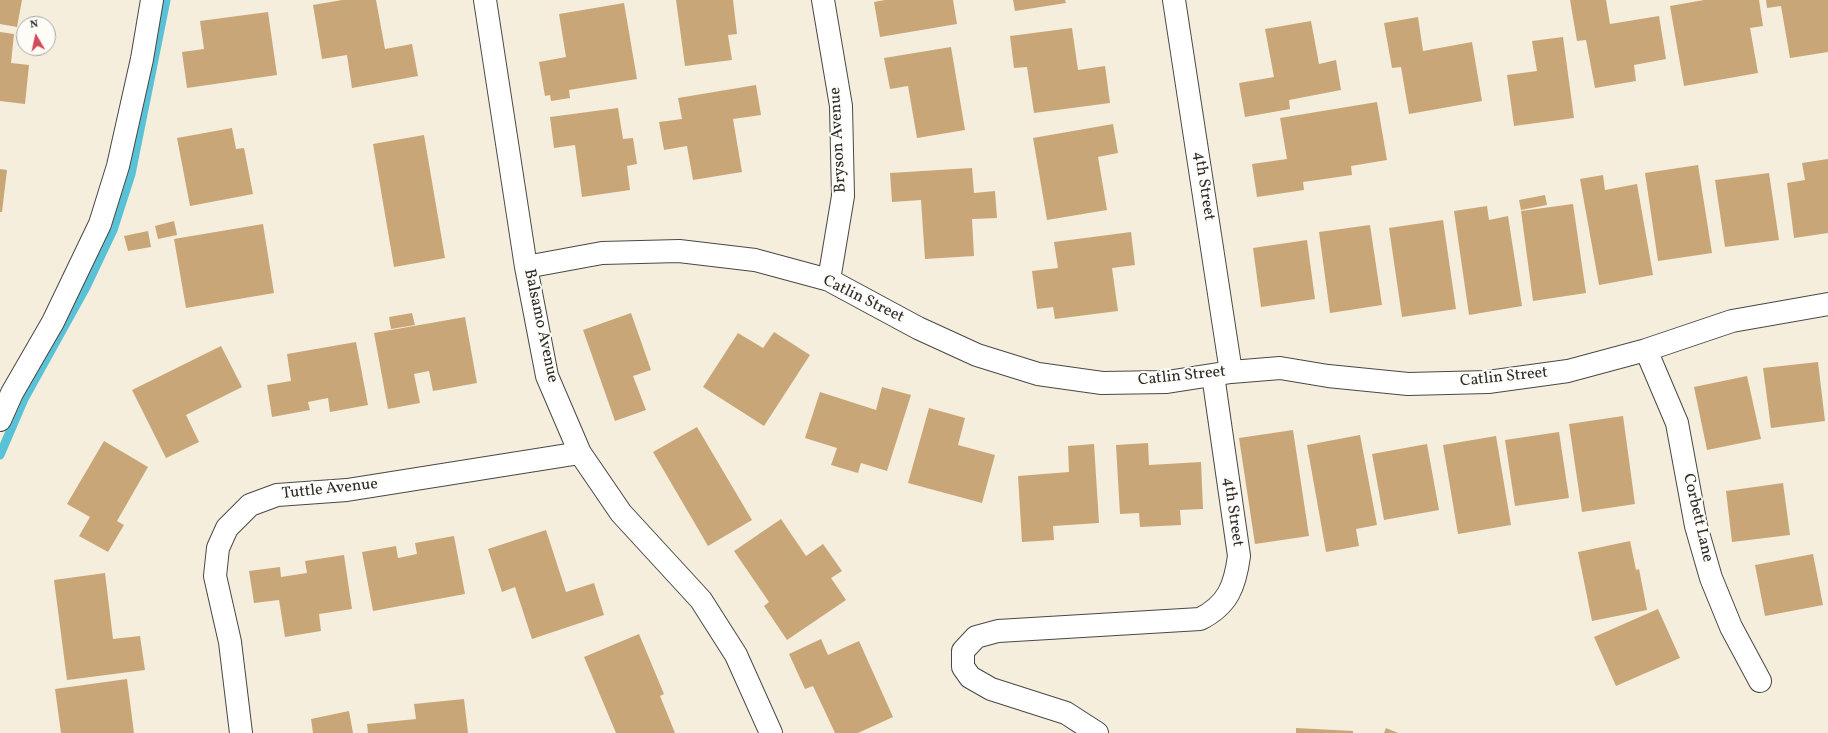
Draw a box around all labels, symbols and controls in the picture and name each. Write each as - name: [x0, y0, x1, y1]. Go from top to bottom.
- north arrow: [16, 16, 56, 56]
- text: N: [29, 17, 39, 33]
- street label: Bryson Avenue: [827, 87, 851, 193]
- street label: 4th Street: [1188, 150, 1218, 222]
- street label: Balsamo Avenue: [519, 267, 561, 385]
- street label: Catlin Street: [819, 272, 907, 328]
- street label: Catlin Street: [1137, 363, 1227, 391]
- street label: Catlin Street: [1459, 364, 1549, 392]
- street label: Corbett Lane: [1677, 472, 1717, 564]
- street label: Tuttle Avenue: [281, 475, 379, 505]
- street label: 4th Street: [1218, 476, 1246, 548]

